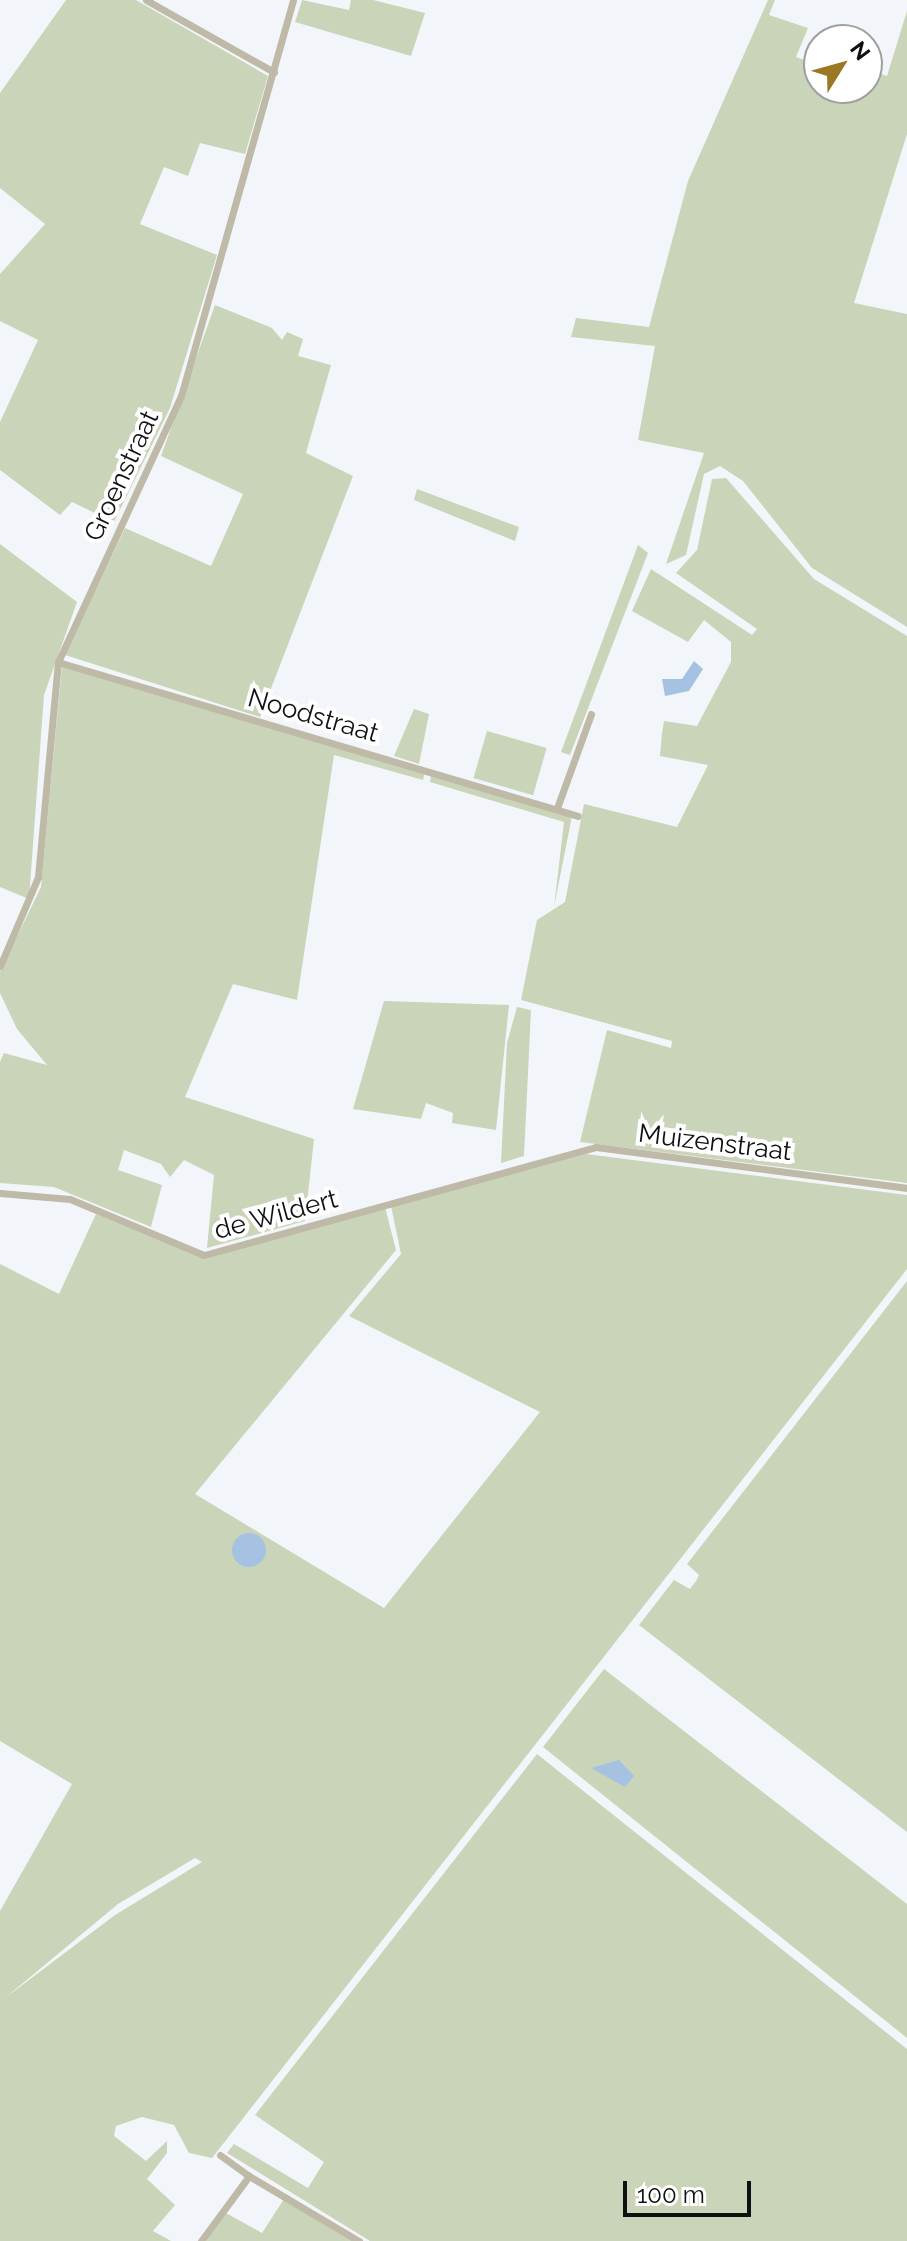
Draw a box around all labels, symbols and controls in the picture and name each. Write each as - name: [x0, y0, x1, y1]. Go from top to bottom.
- north arrow: [803, 24, 883, 104]
- text: N: [845, 36, 876, 65]
- street label: Groenstraat: [78, 406, 166, 546]
- street label: Noodstraat: [244, 683, 382, 749]
- street label: Muizenstraat: [637, 1118, 793, 1168]
- street label: de Wildert: [210, 1183, 342, 1247]
- scale bar: [627, 2165, 755, 2215]
- text: 100 m: [637, 2180, 705, 2209]

